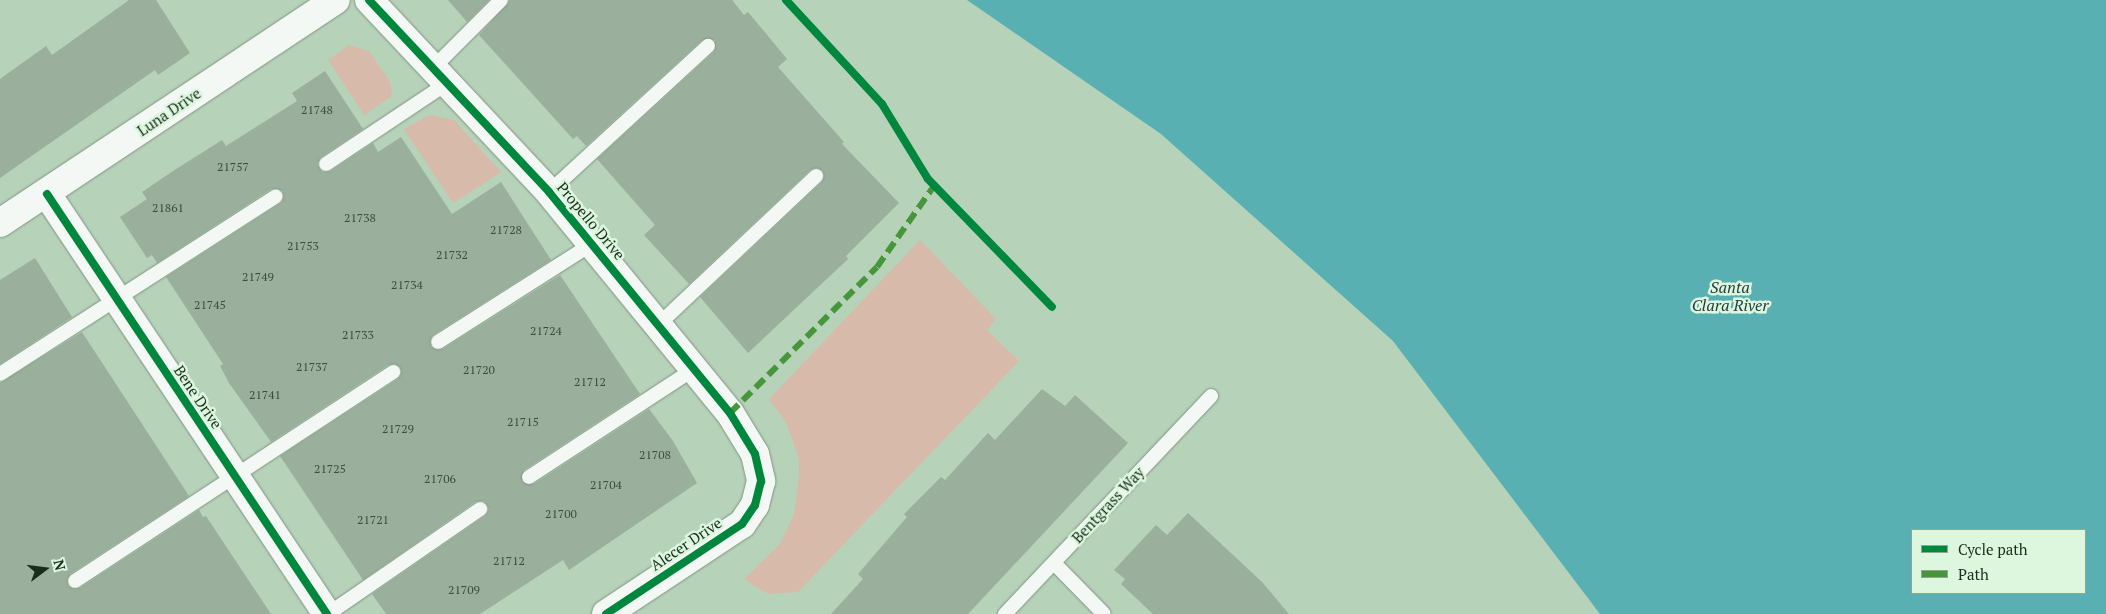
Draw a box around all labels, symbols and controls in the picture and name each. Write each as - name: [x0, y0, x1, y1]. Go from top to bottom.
- street label: Luna Drive: [134, 84, 204, 140]
- house number: 21748: [301, 103, 333, 117]
- house number: 21757: [217, 160, 249, 174]
- street label: Propello Drive: [553, 179, 629, 263]
- house number: 21861: [152, 201, 184, 215]
- house number: 21738: [344, 211, 376, 225]
- house number: 21728: [490, 223, 522, 237]
- house number: 21753: [287, 239, 319, 253]
- house number: 21732: [436, 248, 468, 262]
- house number: 21749: [242, 270, 274, 284]
- water label: Santa Clara River: [1692, 277, 1768, 315]
- house number: 21734: [391, 278, 423, 292]
- house number: 21745: [194, 298, 226, 312]
- house number: 21724: [530, 324, 562, 338]
- house number: 21733: [342, 328, 374, 342]
- house number: 21737: [296, 360, 328, 374]
- street label: Bene Drive: [170, 362, 226, 432]
- house number: 21720: [463, 363, 495, 377]
- house number: 21712: [574, 375, 606, 389]
- house number: 21741: [249, 388, 281, 402]
- house number: 21715: [507, 415, 539, 429]
- house number: 21729: [382, 422, 414, 436]
- house number: 21708: [639, 448, 671, 462]
- house number: 21725: [314, 462, 346, 476]
- street label: Bentgrass Way: [1068, 463, 1148, 547]
- house number: 21706: [424, 472, 456, 486]
- house number: 21704: [590, 478, 622, 492]
- house number: 21700: [545, 507, 577, 521]
- house number: 21721: [357, 513, 389, 527]
- street label: Alecer Drive: [647, 514, 725, 574]
- legend: [1911, 529, 2086, 594]
- text: Cycle path: [1958, 539, 2028, 559]
- north arrow: [20, 544, 70, 594]
- house number: 21712: [493, 554, 525, 568]
- text: N: [49, 557, 71, 573]
- text: Path: [1958, 564, 1989, 584]
- house number: 21709: [448, 583, 480, 597]

